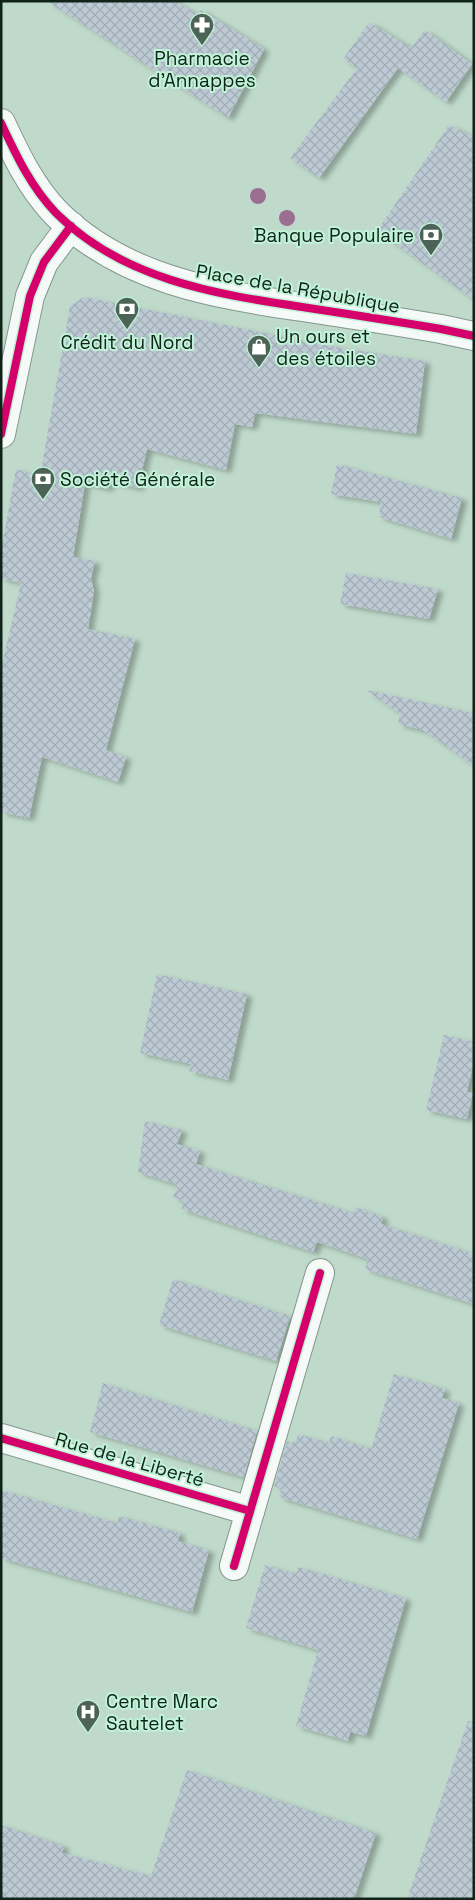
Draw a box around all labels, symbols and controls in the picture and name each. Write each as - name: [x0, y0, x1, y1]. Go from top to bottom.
- pharmacy icon: Pharmacie d'Annappes: [189, 12, 215, 46]
- place label: Pharmacie d'Annappes: [148, 46, 256, 93]
- bank icon: Banque Populaire: [418, 222, 444, 256]
- place label: Banque Populaire: [254, 223, 414, 248]
- street label: Place de la République: [194, 258, 402, 319]
- bank icon: Crédit du Nord: [114, 296, 140, 330]
- place label: Un ours et des étoiles: [276, 324, 376, 371]
- place label: Crédit du Nord: [61, 330, 193, 355]
- shop icon: Un ours et des étoiles: [246, 334, 272, 368]
- bank icon: Société Générale: [30, 466, 56, 500]
- place label: Société Générale: [60, 467, 215, 492]
- street label: Rue de la Liberté: [52, 1426, 207, 1493]
- place label: Centre Marc Sautelet: [106, 1689, 218, 1736]
- hospital icon: Centre Marc Sautelet: [75, 1699, 101, 1733]

